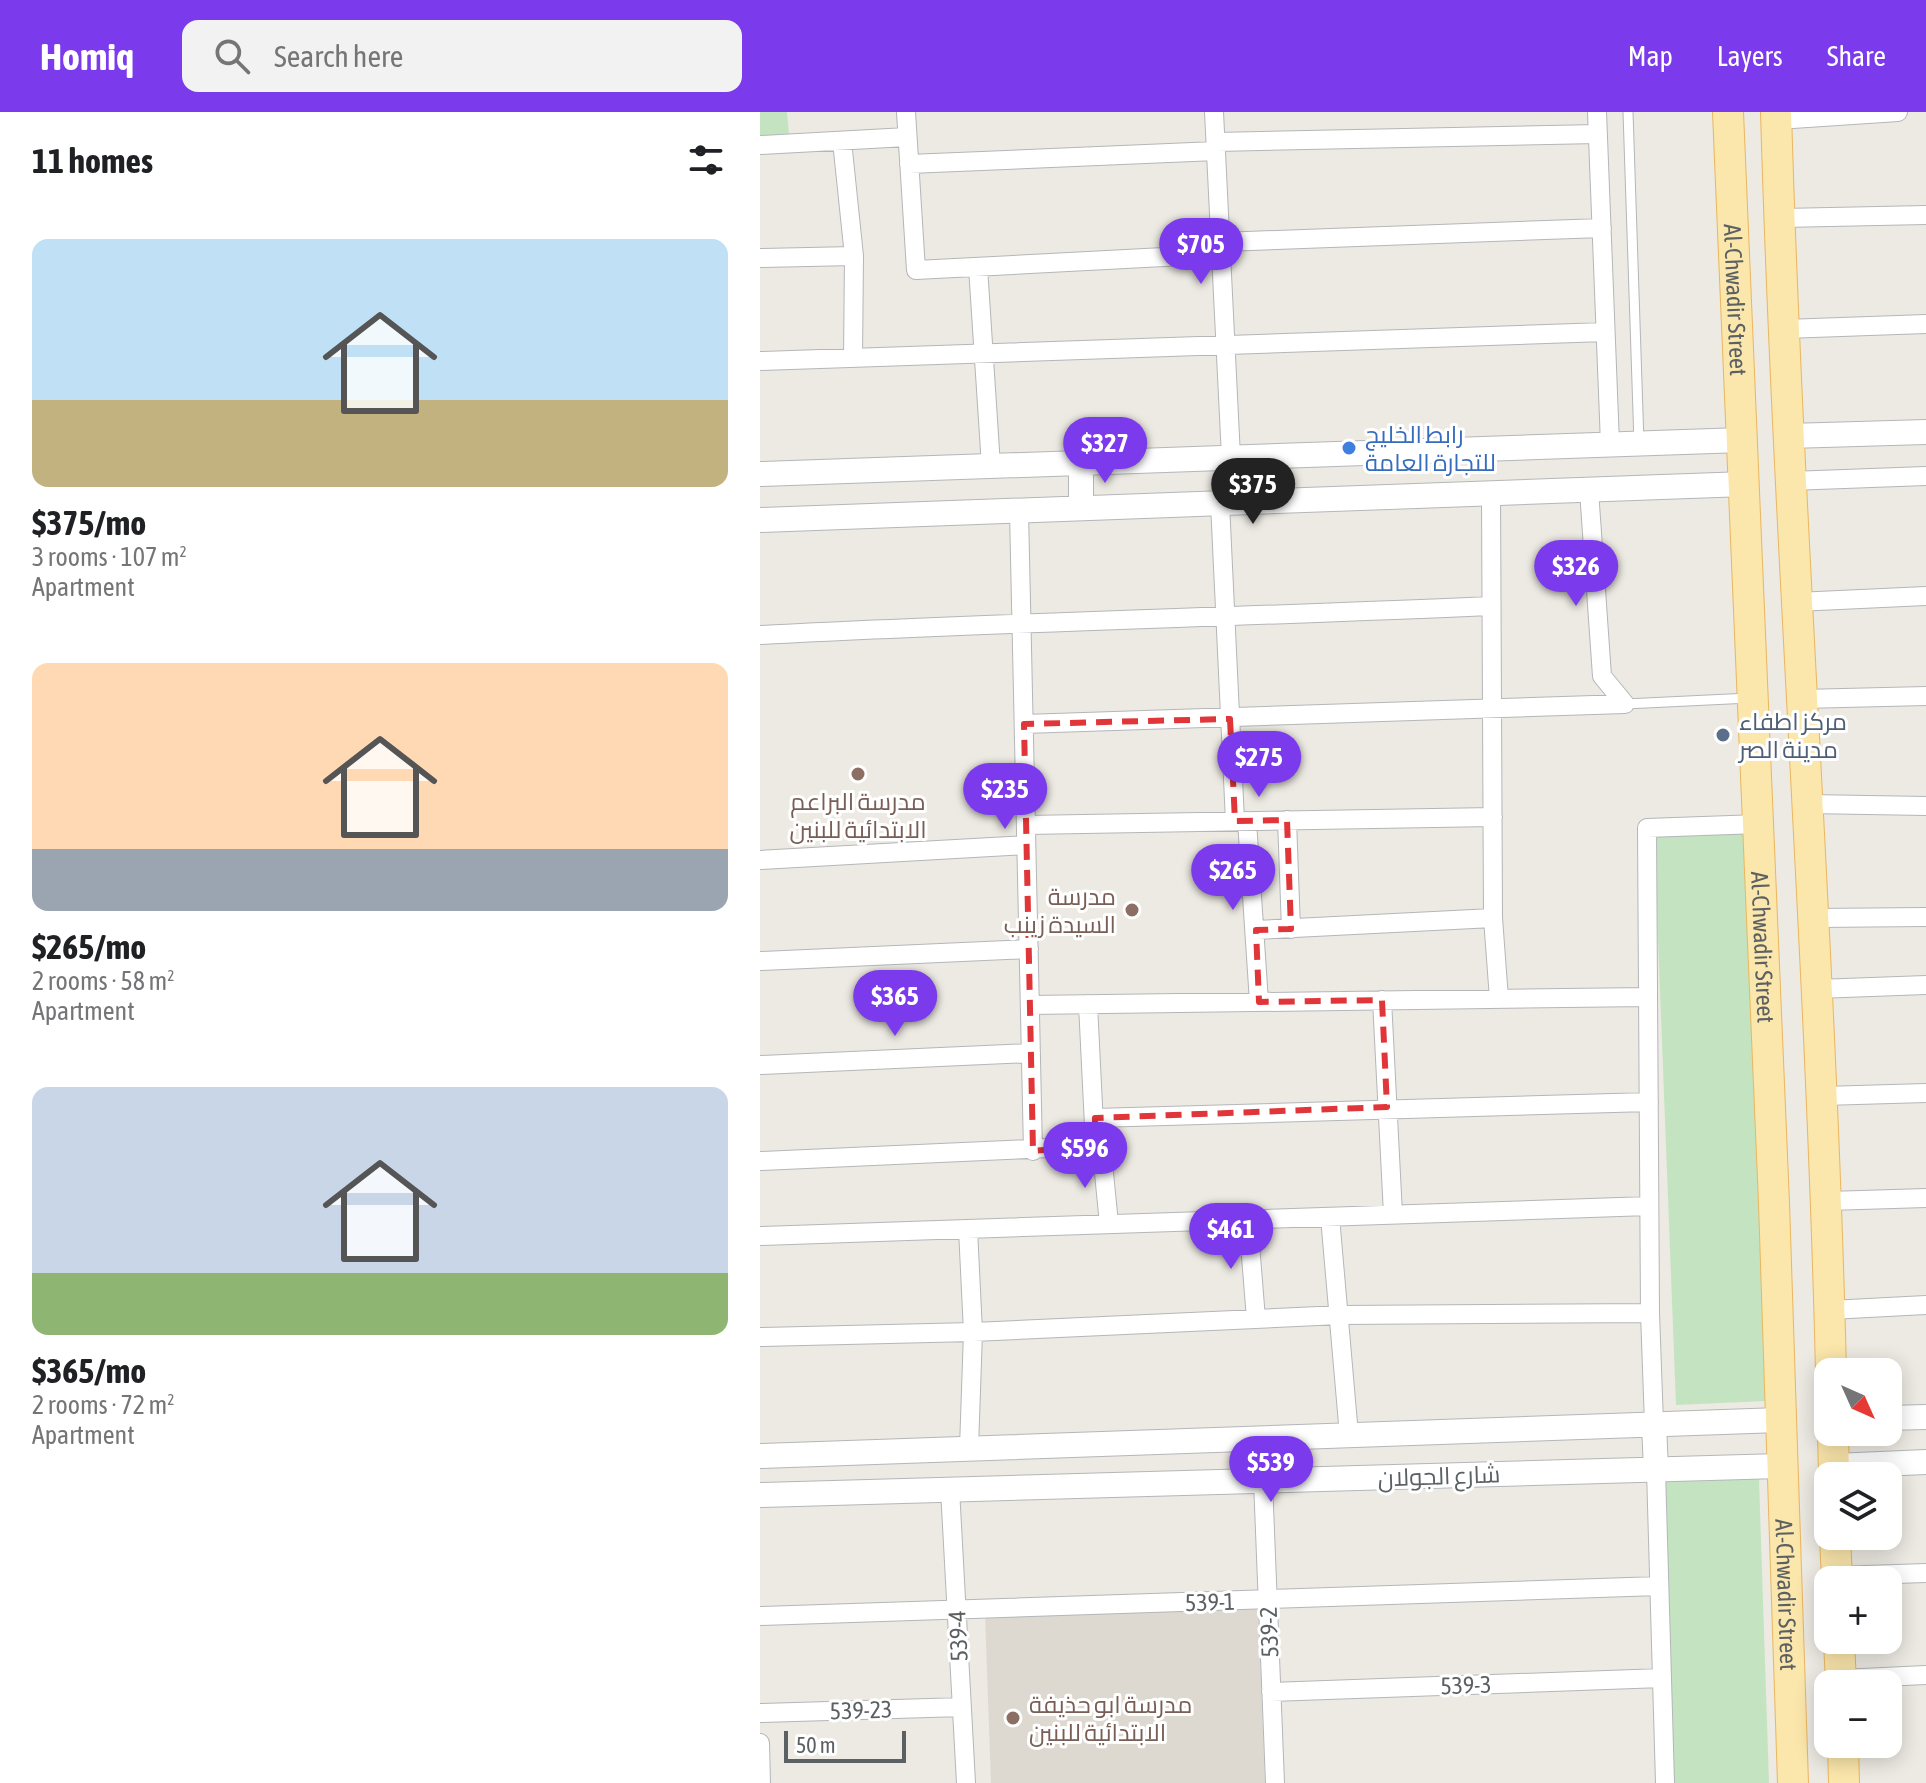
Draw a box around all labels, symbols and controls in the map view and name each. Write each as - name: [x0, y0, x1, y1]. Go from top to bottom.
- search box: [182, 20, 742, 92]
- icon: search: [210, 34, 254, 78]
- text: Homiq: [40, 35, 134, 78]
- text: Search here: [274, 39, 403, 73]
- text: Map: [1628, 40, 1673, 72]
- text: Layers: [1717, 40, 1783, 72]
- text: Share: [1827, 40, 1886, 72]
- icon: filters: [684, 138, 728, 182]
- text: 11 homes: [32, 141, 153, 180]
- pin: $705: [1154, 218, 1248, 286]
- street label: Al-Chwadir Street: [1719, 223, 1753, 376]
- text: $705: [1177, 229, 1225, 259]
- icon: home: [308, 291, 452, 435]
- pin: $327: [1058, 417, 1152, 485]
- place label: رابط الخليج للتجارة العامة: [1365, 421, 1496, 476]
- text: $327: [1081, 428, 1129, 458]
- marker: رابط الخليج للتجارة العامة: [1340, 439, 1358, 457]
- pin: $375: [1206, 458, 1300, 526]
- text: $375: [1229, 469, 1277, 499]
- text: $375/mo: [32, 503, 146, 542]
- pin: $326: [1529, 540, 1623, 608]
- text: 3 rooms · 107 m²: [32, 542, 187, 572]
- text: $326: [1552, 551, 1600, 581]
- text: Apartment: [32, 572, 135, 602]
- place label: مركز اطفاء مدينة الصر: [1737, 708, 1847, 763]
- icon: home: [308, 715, 452, 859]
- marker: مركز اطفاء مدينة الصر: [1714, 726, 1732, 744]
- pin: $275: [1212, 731, 1306, 799]
- text: $275: [1235, 742, 1283, 772]
- pin: $235: [958, 763, 1052, 831]
- marker: مدرسة البراعم الابتدائية للبنين: [849, 765, 867, 783]
- text: $235: [981, 774, 1029, 804]
- place label: مدرسة البراعم الابتدائية للبنين: [789, 788, 927, 844]
- pin: $265: [1186, 844, 1280, 912]
- text: $265: [1209, 855, 1257, 885]
- street label: Al-Chwadir Street: [1747, 871, 1780, 1024]
- place label: مدرسة السيدة زينب: [1004, 883, 1116, 938]
- marker: مدرسة السيدة زينب: [1123, 901, 1141, 919]
- text: $265/mo: [32, 927, 146, 966]
- text: 2 rooms · 58 m²: [32, 966, 174, 996]
- pin: $365: [848, 970, 942, 1038]
- text: $365: [871, 981, 919, 1011]
- text: Apartment: [32, 996, 135, 1026]
- pin: $596: [1038, 1122, 1132, 1190]
- text: $596: [1061, 1133, 1109, 1163]
- icon: home: [308, 1139, 452, 1283]
- pin: $461: [1184, 1203, 1278, 1271]
- text: $461: [1207, 1214, 1255, 1244]
- text: $365/mo: [32, 1351, 146, 1390]
- north arrow: [1814, 1358, 1902, 1446]
- map controls: [1814, 1358, 1902, 1758]
- text: 2 rooms · 72 m²: [32, 1390, 174, 1420]
- text: Apartment: [32, 1420, 135, 1450]
- pin: $539: [1224, 1436, 1318, 1504]
- text: $539: [1247, 1447, 1295, 1477]
- street label: شارع الجولان: [1377, 1460, 1501, 1495]
- button: layers: [1814, 1462, 1902, 1550]
- street label: Al-Chwadir Street: [1771, 1518, 1803, 1671]
- button: +: [1814, 1566, 1902, 1654]
- street label: 539-1: [1185, 1588, 1235, 1616]
- street label: 539-2: [1255, 1606, 1283, 1658]
- street label: 539-4: [943, 1610, 973, 1662]
- button: −: [1814, 1670, 1902, 1758]
- street label: 539-3: [1440, 1671, 1492, 1699]
- place label: مدرسة ابو حذيفة الابتدائية للبنين: [1029, 1691, 1192, 1747]
- street label: 539-23: [829, 1695, 893, 1725]
- marker: مدرسة ابو حذيفة الابتدائية للبنين: [1004, 1709, 1022, 1727]
- scale bar: [784, 1727, 906, 1763]
- text: 50 m: [796, 1732, 836, 1758]

